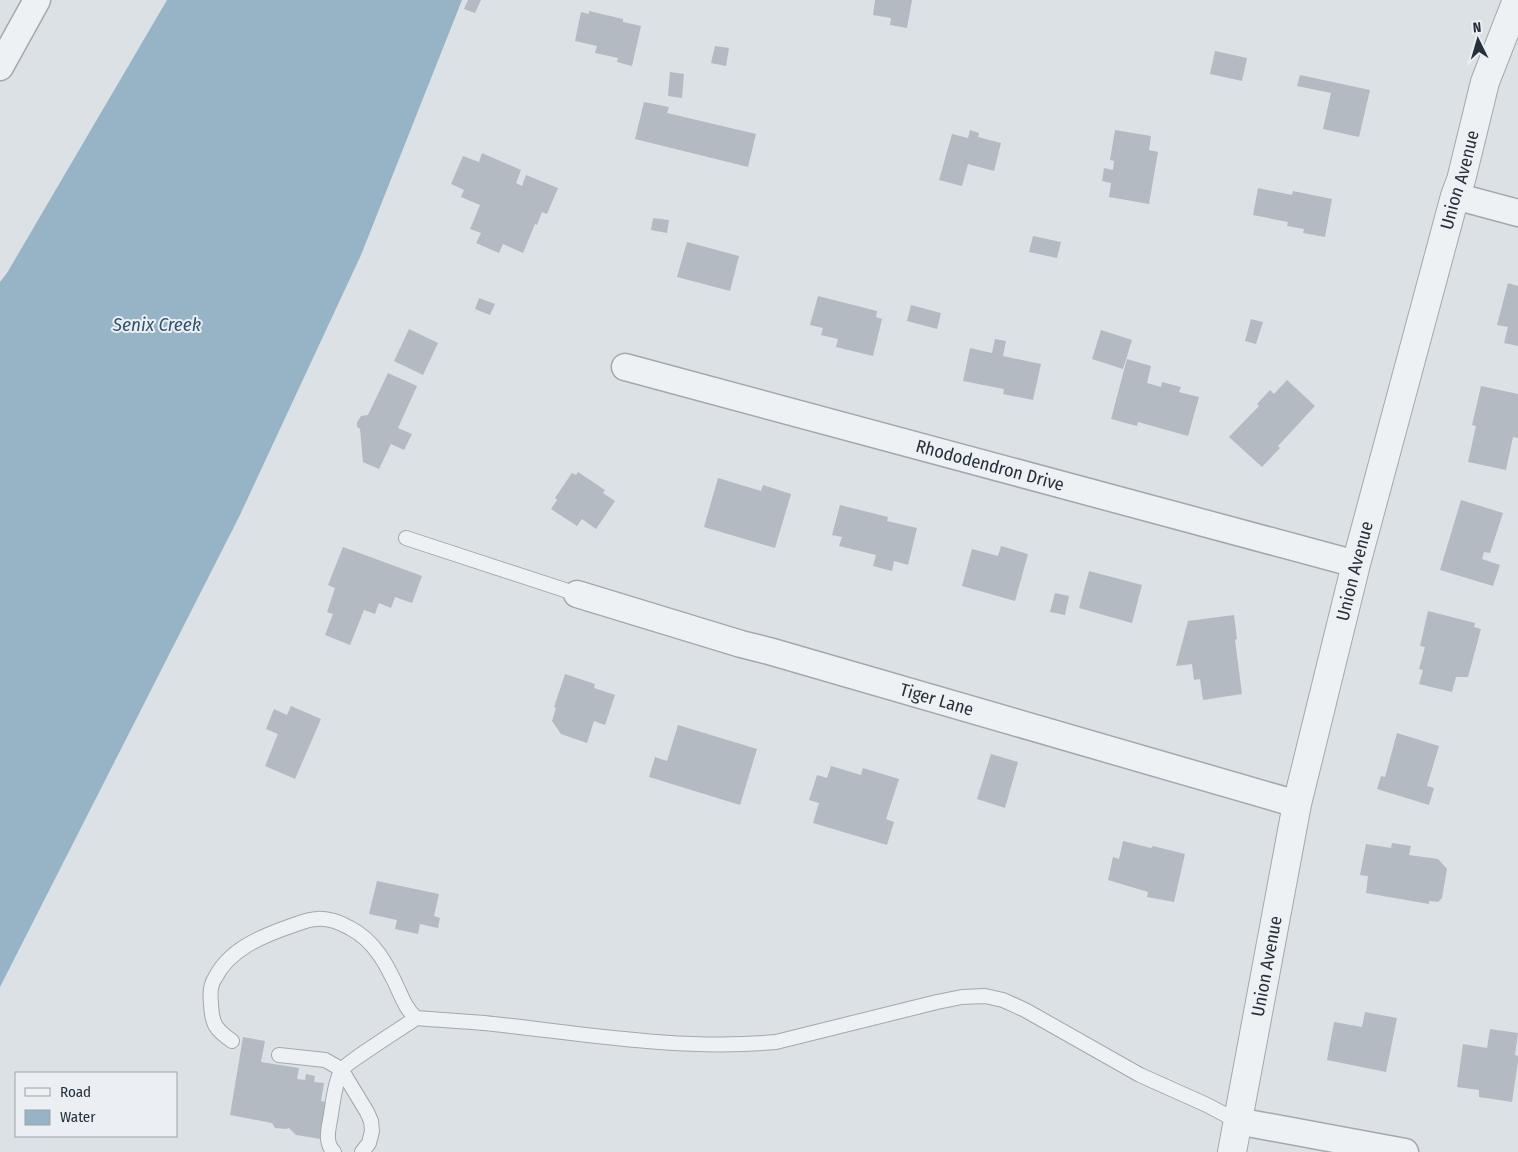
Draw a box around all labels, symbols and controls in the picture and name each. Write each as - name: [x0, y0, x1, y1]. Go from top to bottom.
- north arrow: [1453, 15, 1503, 65]
- text: N: [1472, 19, 1482, 36]
- street label: Union Avenue: [1435, 128, 1484, 232]
- water label: Senix Creek: [112, 313, 201, 336]
- street label: Rhododendron Drive: [913, 435, 1067, 496]
- street label: Union Avenue: [1331, 519, 1378, 623]
- street label: Tiger Lane: [897, 679, 976, 721]
- street label: Union Avenue: [1247, 914, 1287, 1018]
- legend: [15, 1072, 178, 1137]
- text: Road: [60, 1083, 91, 1101]
- text: Water: [60, 1108, 96, 1126]

